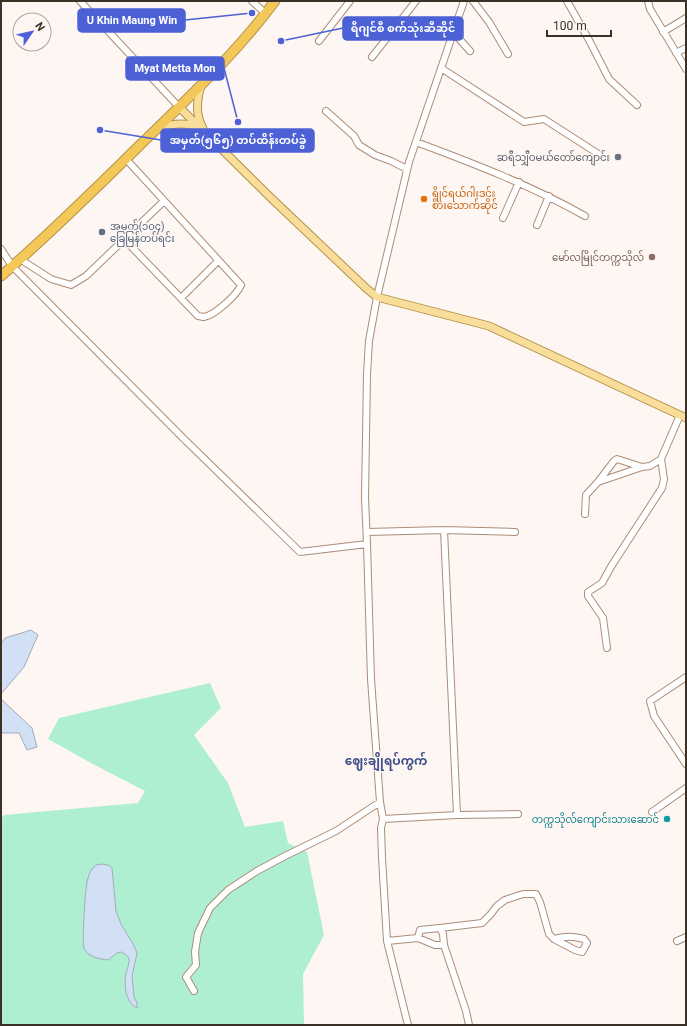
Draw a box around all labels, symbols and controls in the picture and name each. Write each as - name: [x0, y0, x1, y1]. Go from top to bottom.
- callout: U Khin Maung Win: [78, 9, 185, 32]
- north arrow: [12, 12, 52, 52]
- scale bar: [547, 12, 611, 38]
- text: U Khin Maung Win: [87, 14, 177, 27]
- callout: ရီဂျင်စီ စက်သုံးဆီဆိုင်: [343, 17, 463, 40]
- text: 100 m: [553, 19, 587, 33]
- text: N: [32, 20, 48, 34]
- text: ရီဂျင်စီ စက်သုံးဆီဆိုင်: [351, 21, 455, 38]
- callout: Myat Metta Mon: [126, 57, 224, 80]
- text: Myat Metta Mon: [134, 62, 216, 75]
- callout: အမှတ်(၅၆၅) တပ်ထိန်းတပ်ခွဲ: [161, 129, 314, 152]
- text: အမှတ်(၅၆၅) တပ်ထိန်းတပ်ခွဲ: [170, 133, 307, 150]
- place label: ဆရီသျှီဝမယ်တော်ကျောင်း: [497, 150, 610, 167]
- marker: ဆရီသျှီဝမယ်တော်ကျောင်း: [613, 152, 623, 162]
- place label: ရွိုင်ရယ်ဂါးဒင်း စားသောက်ဆိုင်: [432, 186, 498, 214]
- marker: ရွိုင်ရယ်ဂါးဒင်း စားသောက်ဆိုင်: [419, 194, 429, 204]
- place label: အမှတ်(၁၀၄) ခြေမြန်တပ်ရင်း: [110, 219, 175, 247]
- marker: အမှတ်(၁၀၄) ခြေမြန်တပ်ရင်း: [97, 227, 107, 237]
- place label: မော်လမြိုင်တက္ကသိုလ်: [552, 250, 644, 266]
- marker: မော်လမြိုင်တက္ကသိုလ်: [647, 252, 657, 262]
- district label: ဈေးချိုရပ်ကွက်: [345, 751, 427, 772]
- place label: တက္ကသိုလ်ကျောင်းသားဆောင်: [532, 812, 659, 828]
- marker: တက္ကသိုလ်ကျောင်းသားဆောင်: [662, 814, 672, 824]

